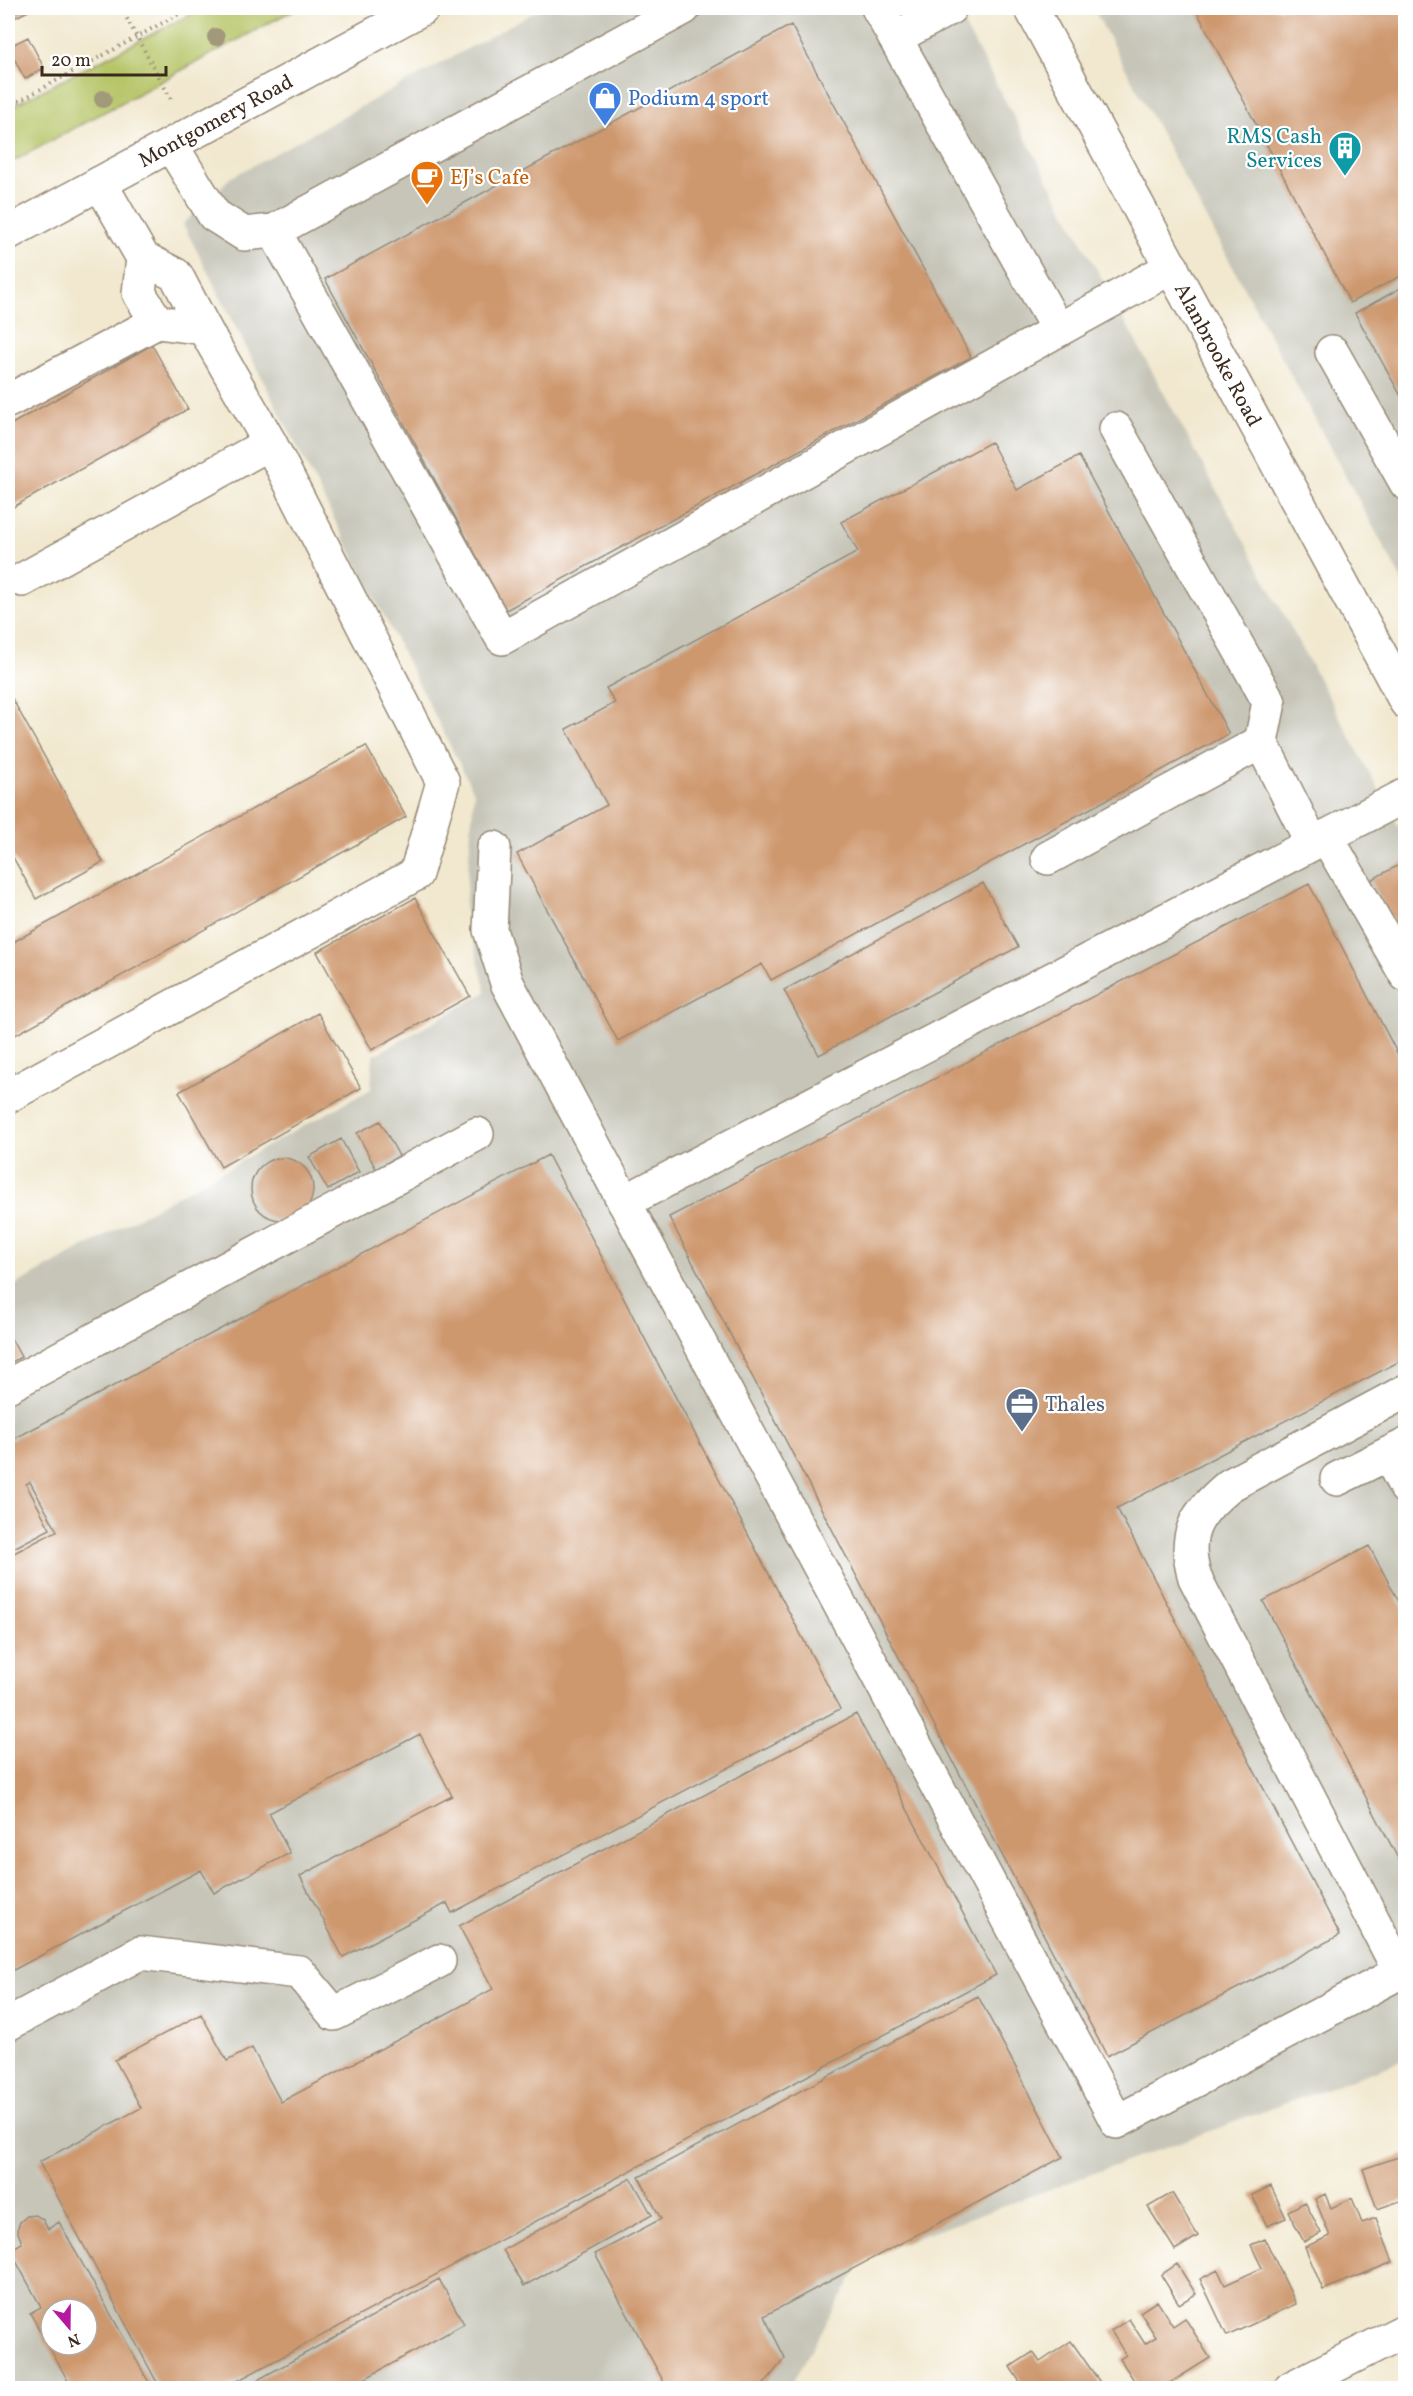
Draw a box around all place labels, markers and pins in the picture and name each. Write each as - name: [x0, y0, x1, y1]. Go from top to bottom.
- shop icon: Podium 4 sport: [587, 80, 623, 127]
- place label: Podium 4 sport: [628, 85, 769, 114]
- place label: RMS Cash Services: [1227, 123, 1322, 176]
- building icon: RMS Cash Services: [1327, 130, 1363, 177]
- cafe icon: EJ’s Cafe: [409, 159, 445, 206]
- place label: EJ’s Cafe: [450, 164, 529, 193]
- office icon: Thales: [1004, 1386, 1040, 1433]
- place label: Thales: [1045, 1391, 1105, 1420]

